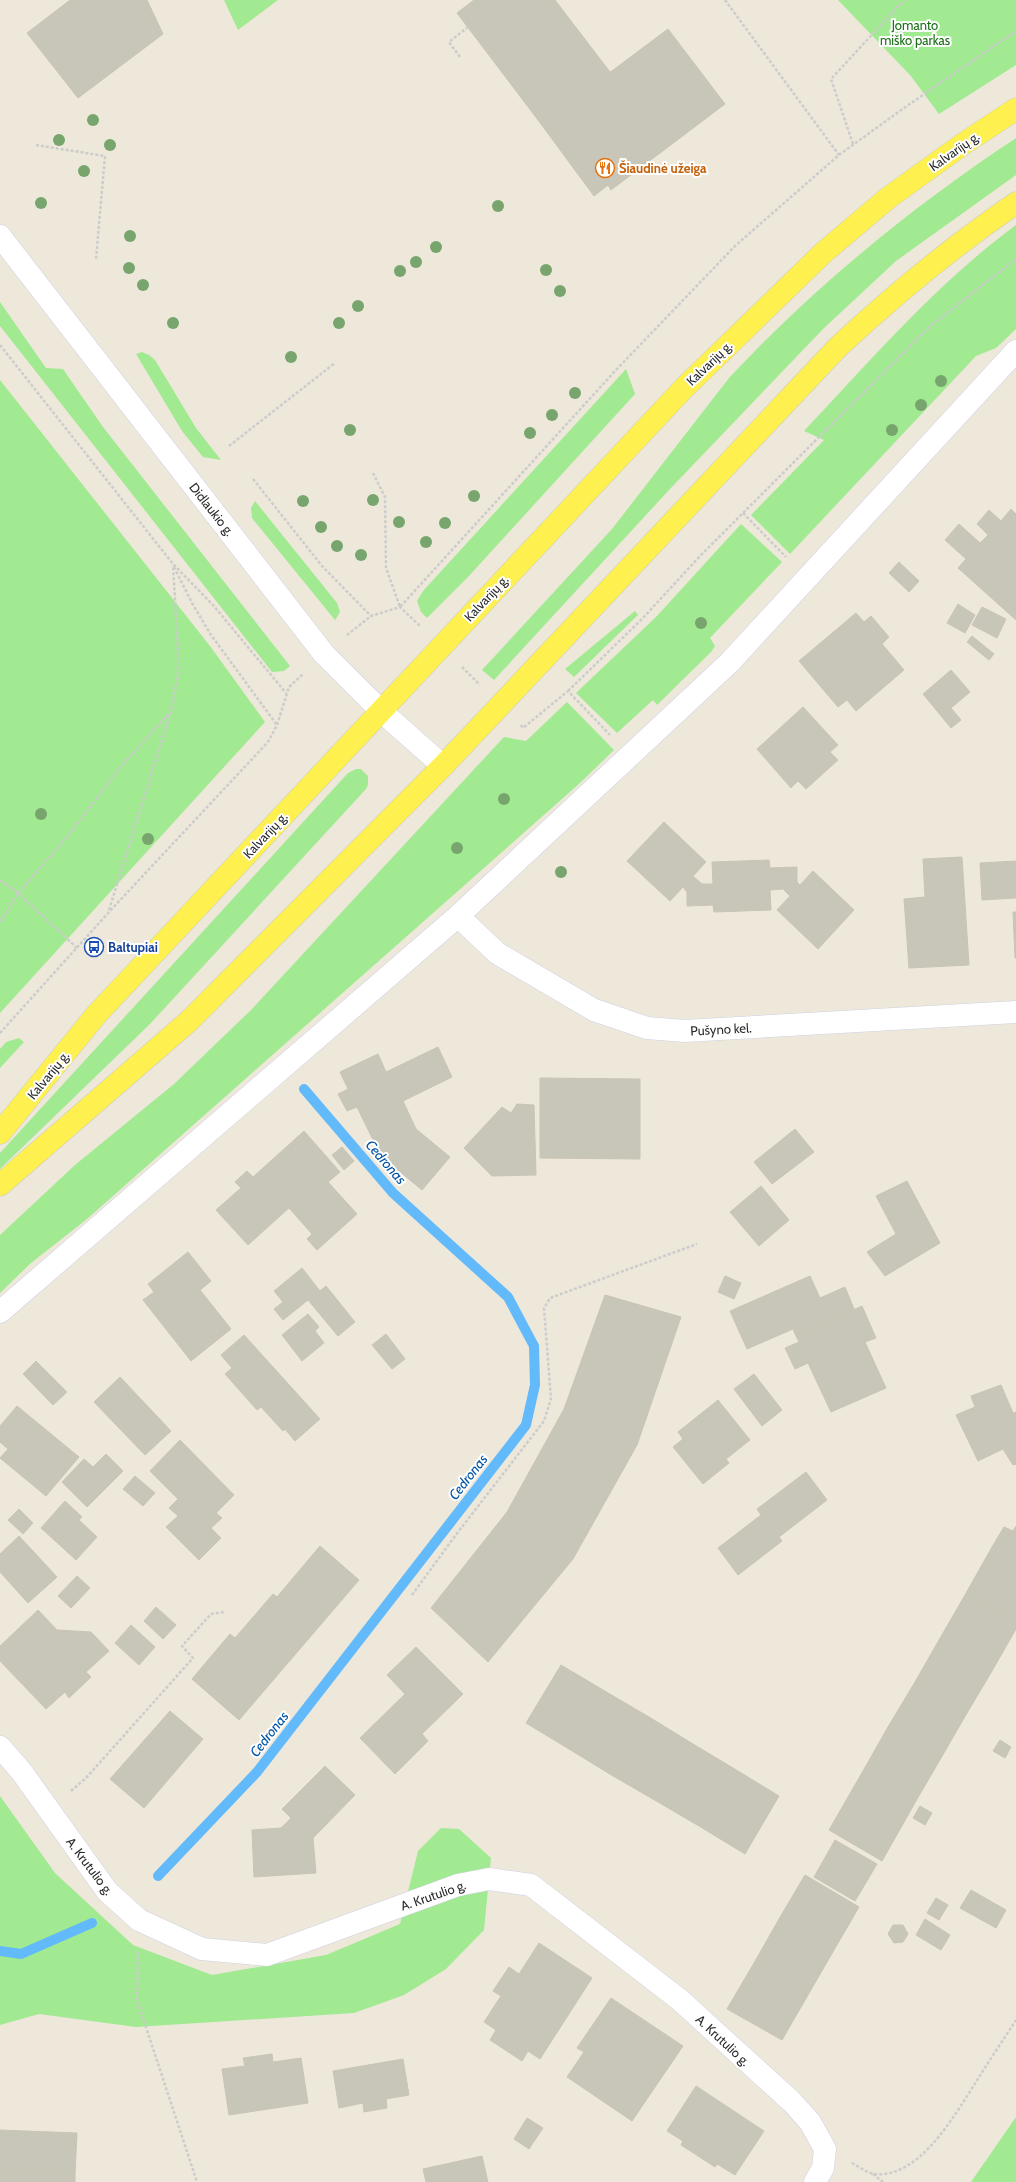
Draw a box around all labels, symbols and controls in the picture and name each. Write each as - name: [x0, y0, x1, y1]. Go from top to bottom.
- park label: Jomanto miško parkas: [880, 17, 951, 48]
- street label: Kalvarijų g.: [926, 128, 983, 175]
- restaurant icon: Šiaudinė užeiga: [594, 157, 616, 179]
- place label: Šiaudinė užeiga: [619, 159, 707, 176]
- street label: Kalvarijų g.: [683, 337, 736, 390]
- street label: Didlaukio g.: [186, 479, 238, 539]
- street label: Kalvarijų g.: [460, 571, 512, 625]
- street label: Kalvarijų g.: [239, 808, 291, 862]
- bus stop icon: Baltupiai: [83, 936, 105, 958]
- place label: Baltupiai: [108, 939, 158, 955]
- street label: Pušyno kel.: [690, 1019, 752, 1039]
- street label: Kalvarijų g.: [24, 1047, 73, 1103]
- water label: Cedronas: [362, 1136, 411, 1188]
- water label: Cedronas: [445, 1450, 492, 1503]
- water label: Cedronas: [246, 1707, 293, 1760]
- street label: A. Krutulio g.: [63, 1834, 117, 1898]
- street label: A. Krutulio g.: [398, 1876, 468, 1914]
- street label: A. Krutulio g.: [693, 2011, 754, 2069]

